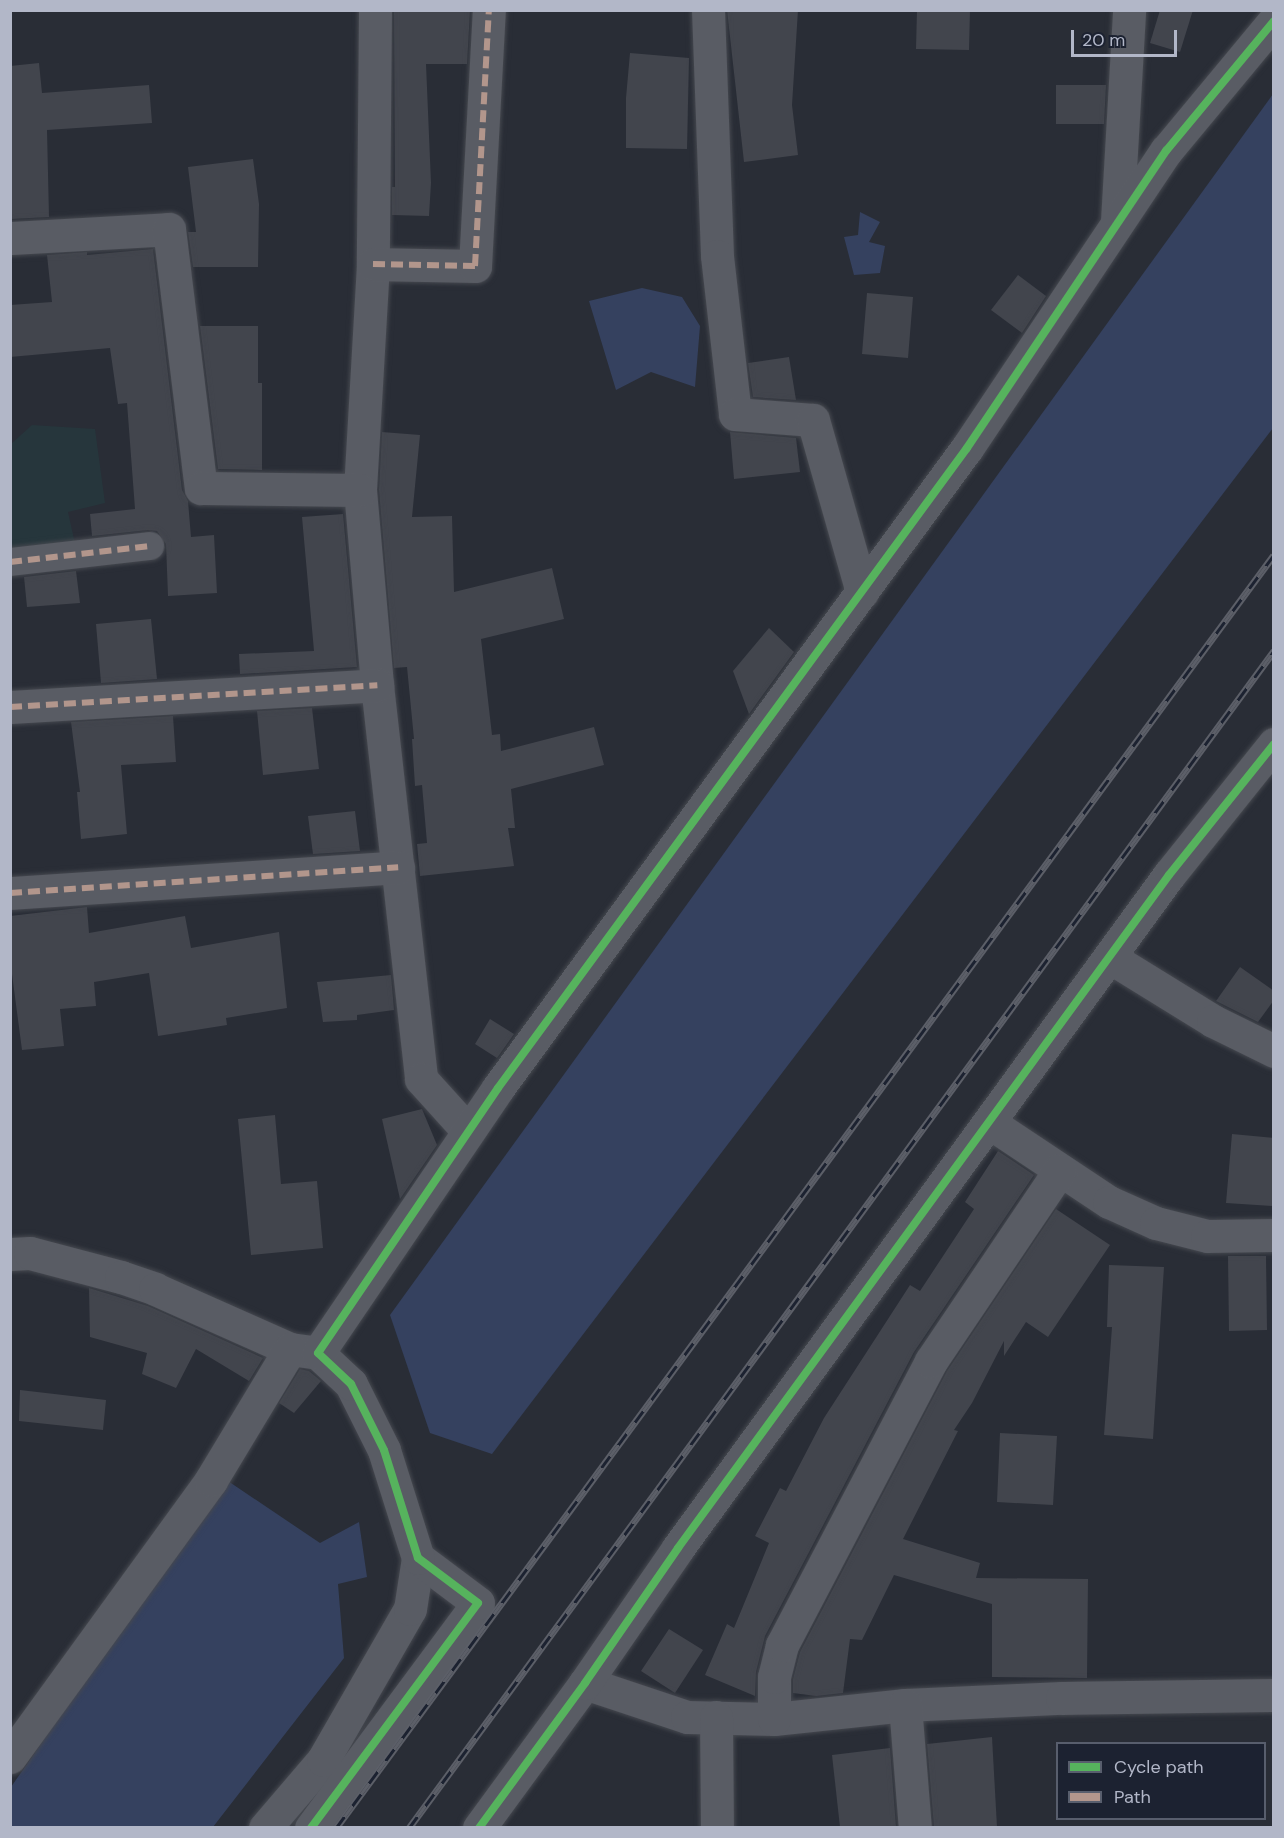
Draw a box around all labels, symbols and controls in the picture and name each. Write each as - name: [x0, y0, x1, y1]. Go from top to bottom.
- scale bar: [1074, 18, 1180, 56]
- text: 20 m: [1082, 28, 1125, 52]
- legend: [1056, 1742, 1266, 1820]
- text: Cycle path: [1114, 1755, 1204, 1779]
- text: Path: [1114, 1785, 1151, 1809]

